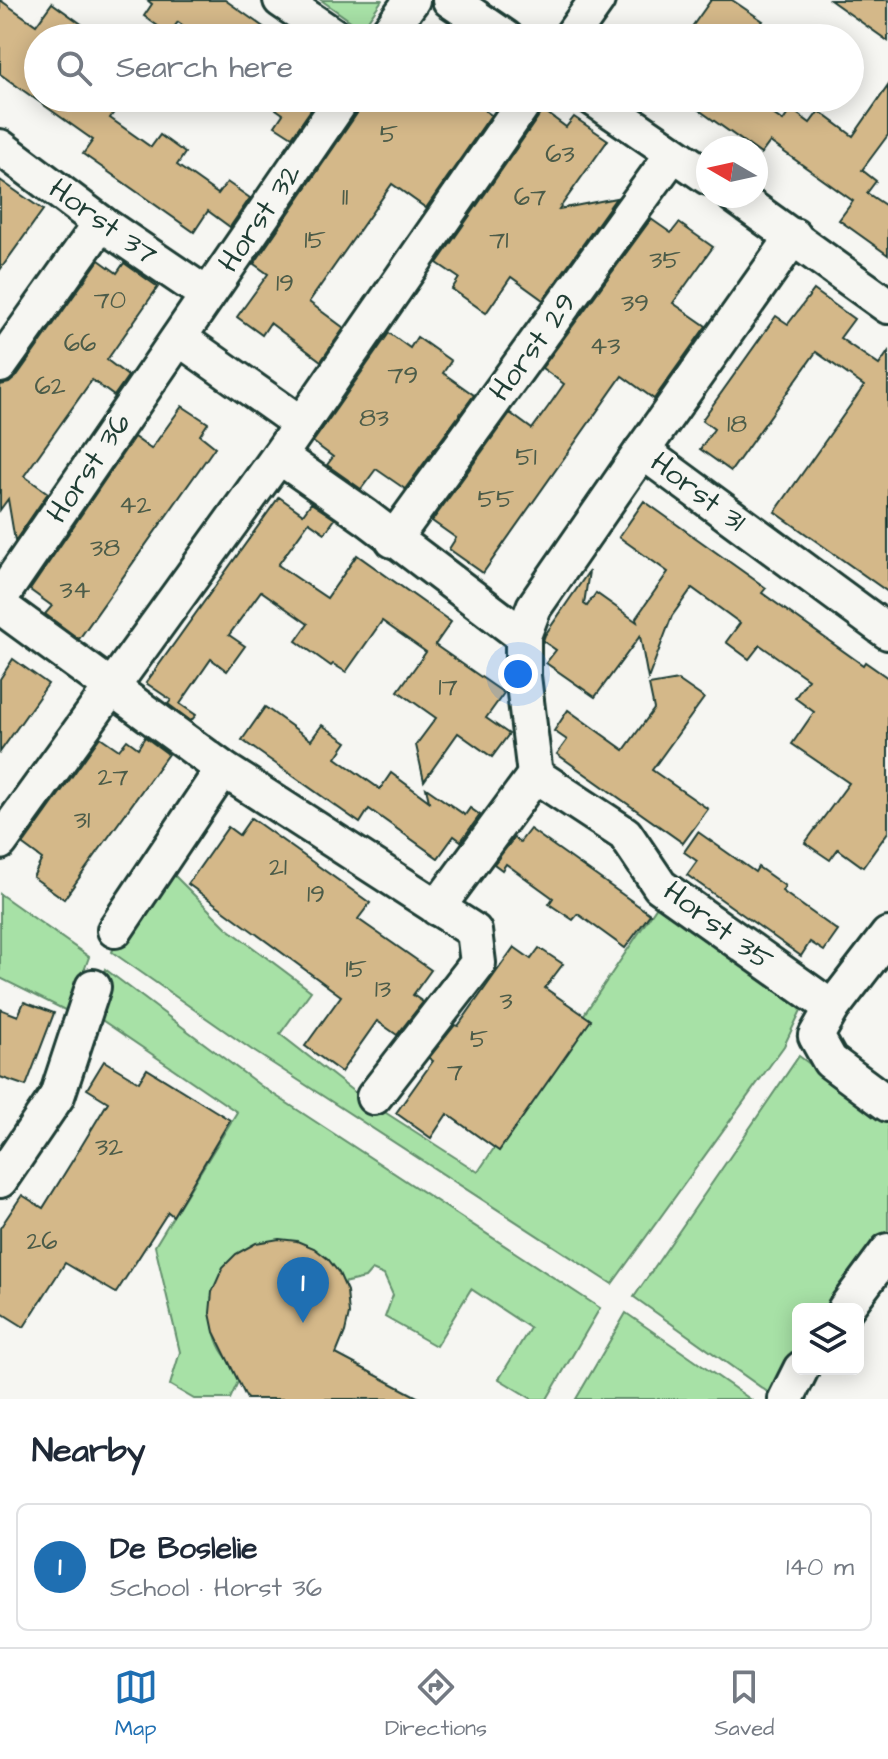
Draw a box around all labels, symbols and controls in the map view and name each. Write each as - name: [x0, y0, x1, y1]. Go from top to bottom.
- search box: [24, 24, 864, 112]
- icon: search: [52, 46, 96, 90]
- text: Search here: [116, 47, 293, 89]
- house number: 5: [380, 116, 398, 152]
- house number: 63: [545, 136, 575, 172]
- north arrow: [696, 136, 768, 208]
- street label: Horst 32: [208, 155, 312, 281]
- street label: Horst 37: [40, 168, 166, 276]
- house number: 11: [342, 179, 348, 215]
- house number: 67: [514, 179, 546, 215]
- house number: 15: [304, 222, 326, 258]
- house number: 71: [489, 222, 509, 258]
- house number: 35: [649, 242, 681, 278]
- house number: 19: [276, 265, 294, 301]
- house number: 70: [94, 282, 126, 318]
- street label: Horst 29: [479, 284, 587, 410]
- house number: 39: [621, 285, 649, 321]
- house number: 66: [64, 325, 96, 361]
- house number: 43: [590, 328, 620, 364]
- house number: 79: [388, 357, 418, 393]
- house number: 62: [34, 368, 66, 404]
- house number: 83: [359, 400, 389, 436]
- street label: Horst 36: [37, 404, 141, 532]
- house number: 18: [727, 406, 747, 442]
- house number: 51: [515, 439, 537, 475]
- street label: Horst 31: [641, 442, 755, 542]
- house number: 55: [478, 481, 514, 517]
- house number: 42: [119, 487, 151, 523]
- house number: 38: [90, 530, 120, 566]
- house number: 34: [60, 572, 91, 608]
- your location: [498, 654, 538, 694]
- house number: 17: [438, 669, 458, 705]
- house number: 27: [98, 759, 128, 795]
- house number: 31: [74, 802, 90, 838]
- house number: 21: [269, 849, 287, 885]
- street label: Horst 35: [655, 871, 781, 981]
- house number: 19: [307, 876, 325, 912]
- house number: 15: [345, 951, 367, 987]
- house number: 13: [375, 971, 391, 1007]
- house number: 3: [499, 983, 513, 1019]
- house number: 5: [470, 1021, 488, 1057]
- house number: 7: [447, 1054, 463, 1090]
- house number: 32: [95, 1129, 123, 1165]
- house number: 26: [26, 1223, 58, 1259]
- pin: 1: [277, 1257, 329, 1323]
- map controls: [792, 1303, 864, 1375]
- button: layers: [792, 1303, 864, 1375]
- text: Nearby: [32, 1427, 146, 1475]
- text: De Boslelie: [110, 1528, 257, 1570]
- text: 1: [58, 1549, 62, 1585]
- text: 140 m: [786, 1549, 854, 1585]
- text: School · Horst 36: [110, 1570, 322, 1606]
- tab: Map: [114, 1665, 158, 1744]
- tab: Directions: [385, 1665, 487, 1744]
- tab: Saved: [714, 1665, 774, 1744]

